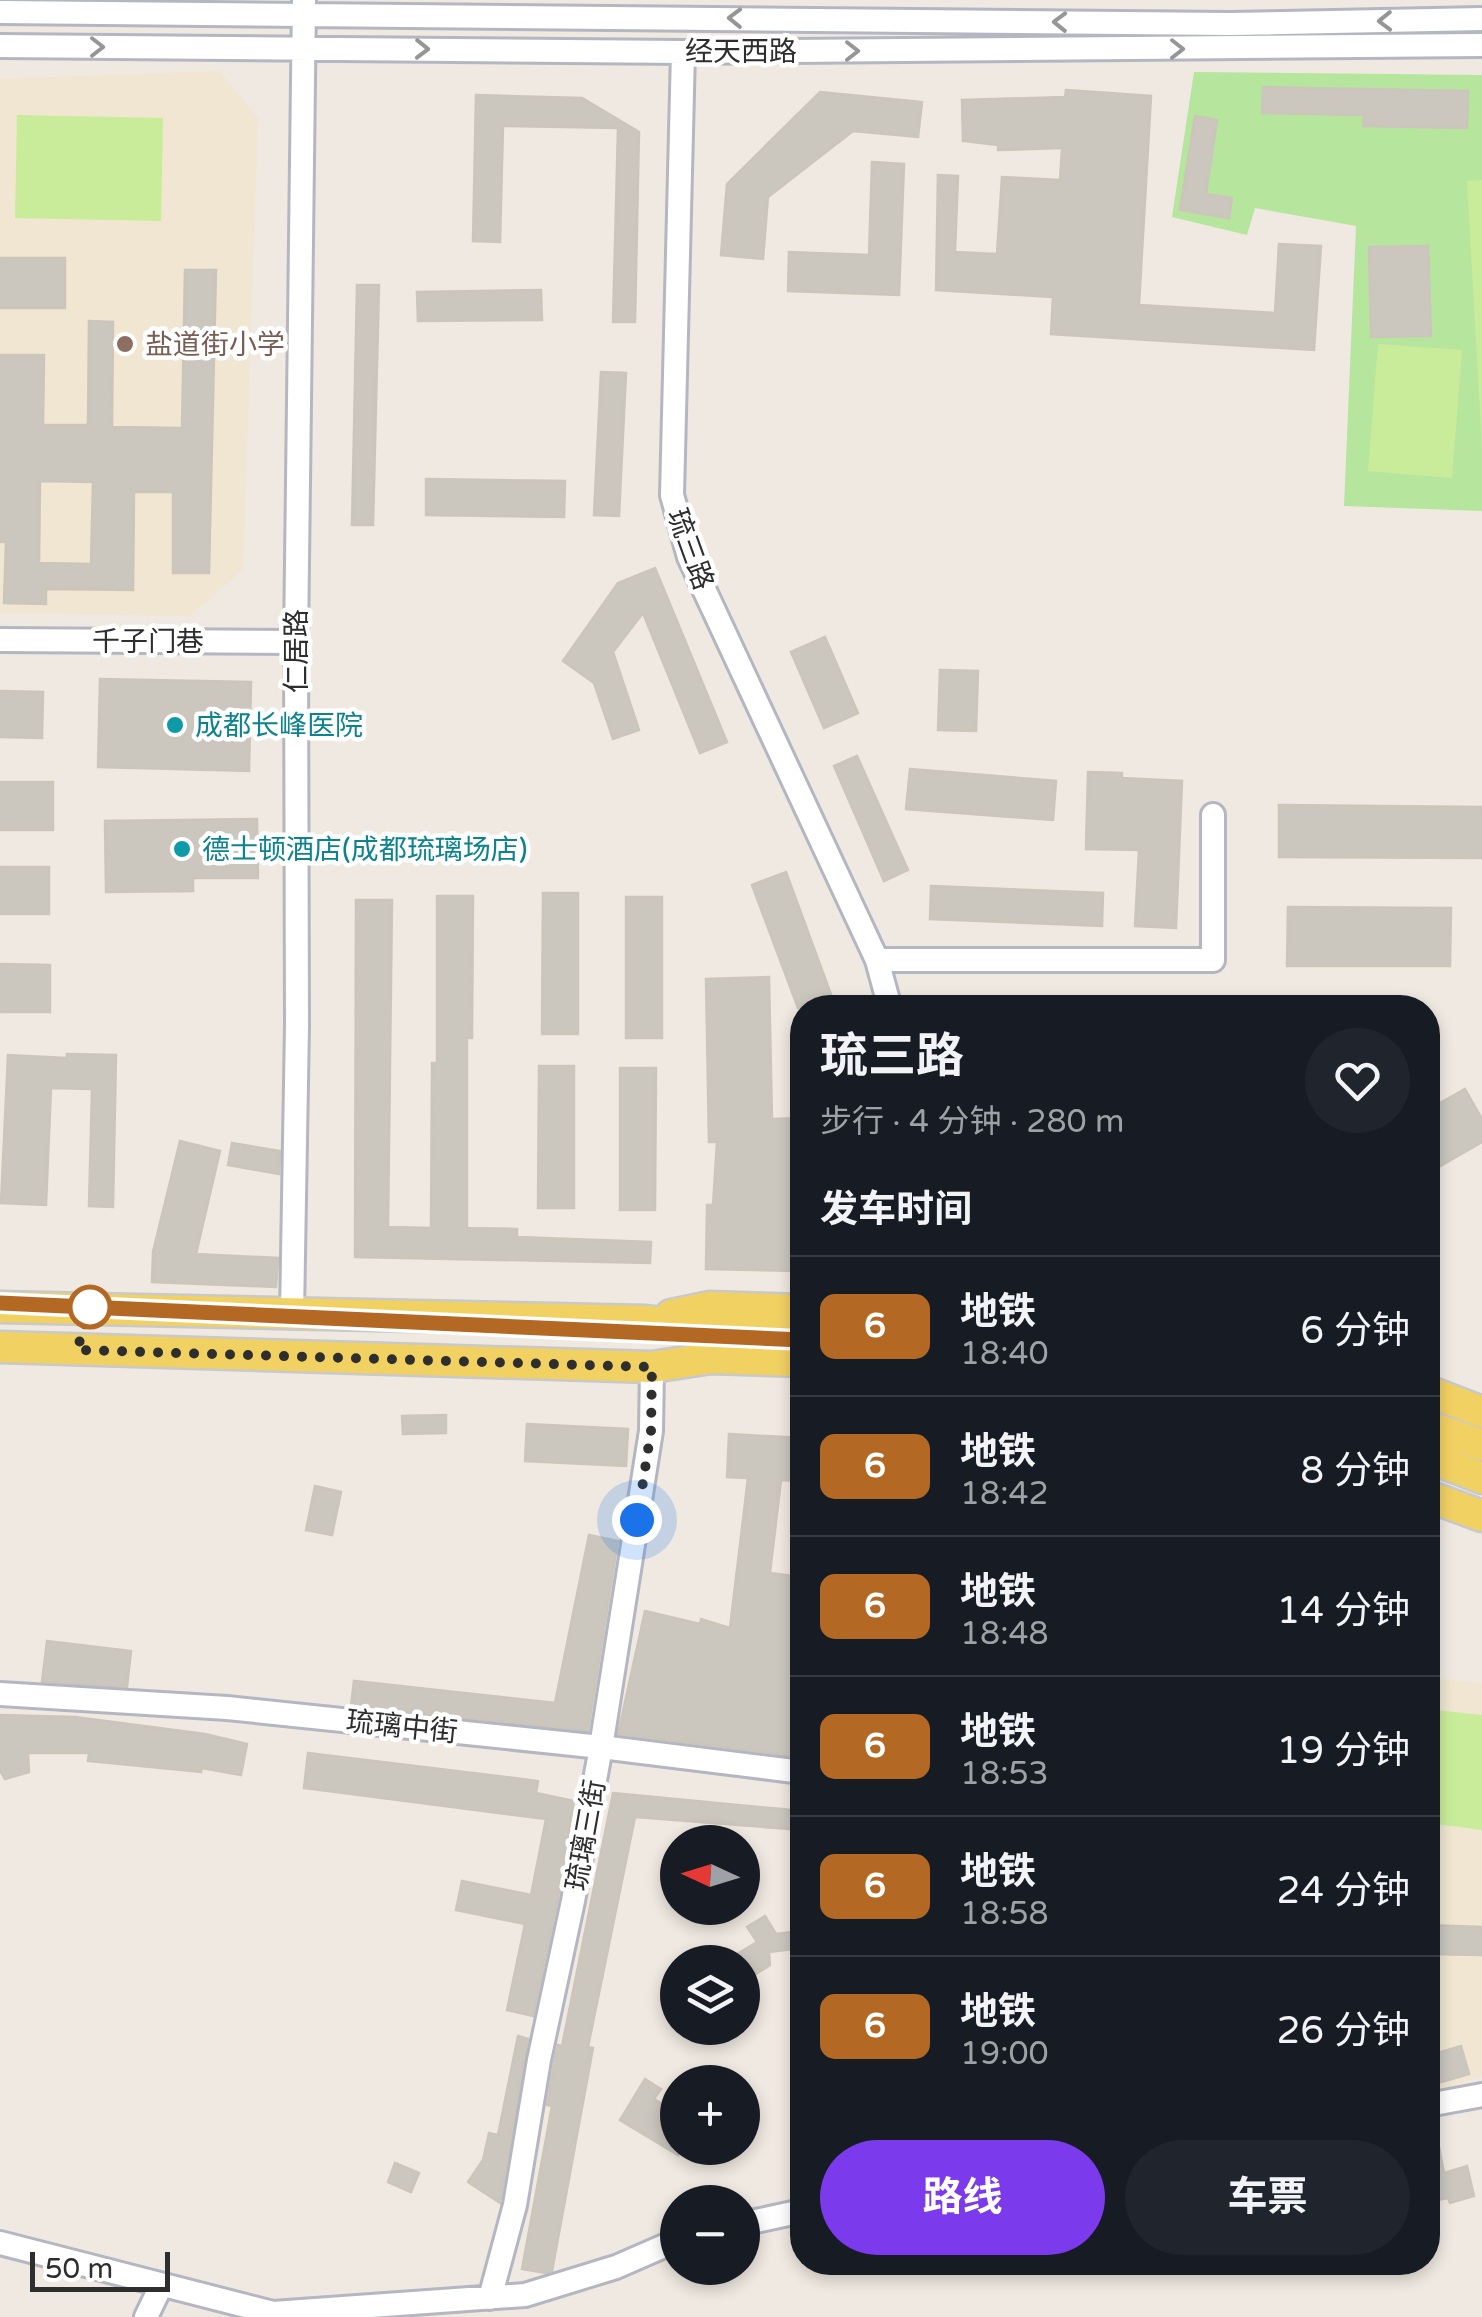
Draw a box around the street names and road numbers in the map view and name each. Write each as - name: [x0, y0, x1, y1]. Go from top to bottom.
- street label: 经天西路: [685, 35, 797, 69]
- street label: 琉三路: [660, 504, 720, 595]
- street label: 仁居路: [280, 609, 314, 693]
- street label: 千子门巷: [92, 625, 204, 659]
- street label: 琉璃中街: [344, 1704, 459, 1750]
- street label: 琉璃三街: [560, 1777, 612, 1893]

